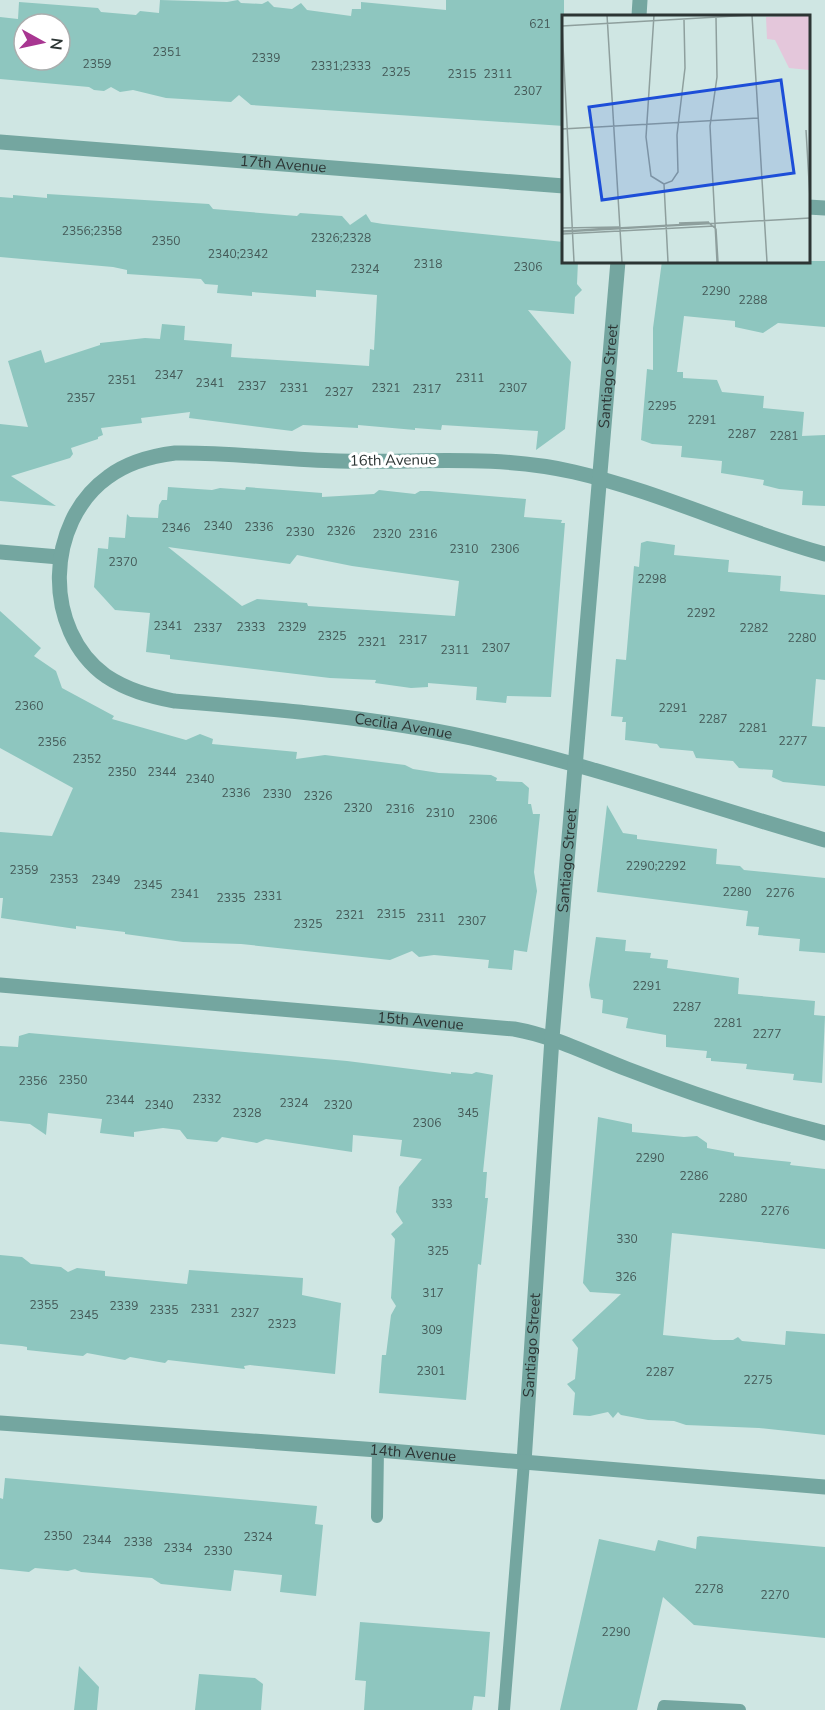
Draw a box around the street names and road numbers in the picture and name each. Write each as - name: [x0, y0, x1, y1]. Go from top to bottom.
- street label: 17th Avenue: [239, 151, 327, 177]
- street label: Santiago Street: [594, 323, 623, 429]
- street label: 16th Avenue: [349, 449, 437, 471]
- street label: Cecilia Avenue: [353, 709, 454, 744]
- street label: Santiago Street: [553, 807, 582, 913]
- street label: 15th Avenue: [376, 1007, 465, 1035]
- street label: Santiago Street: [518, 1292, 545, 1398]
- street label: 14th Avenue: [369, 1439, 457, 1466]

